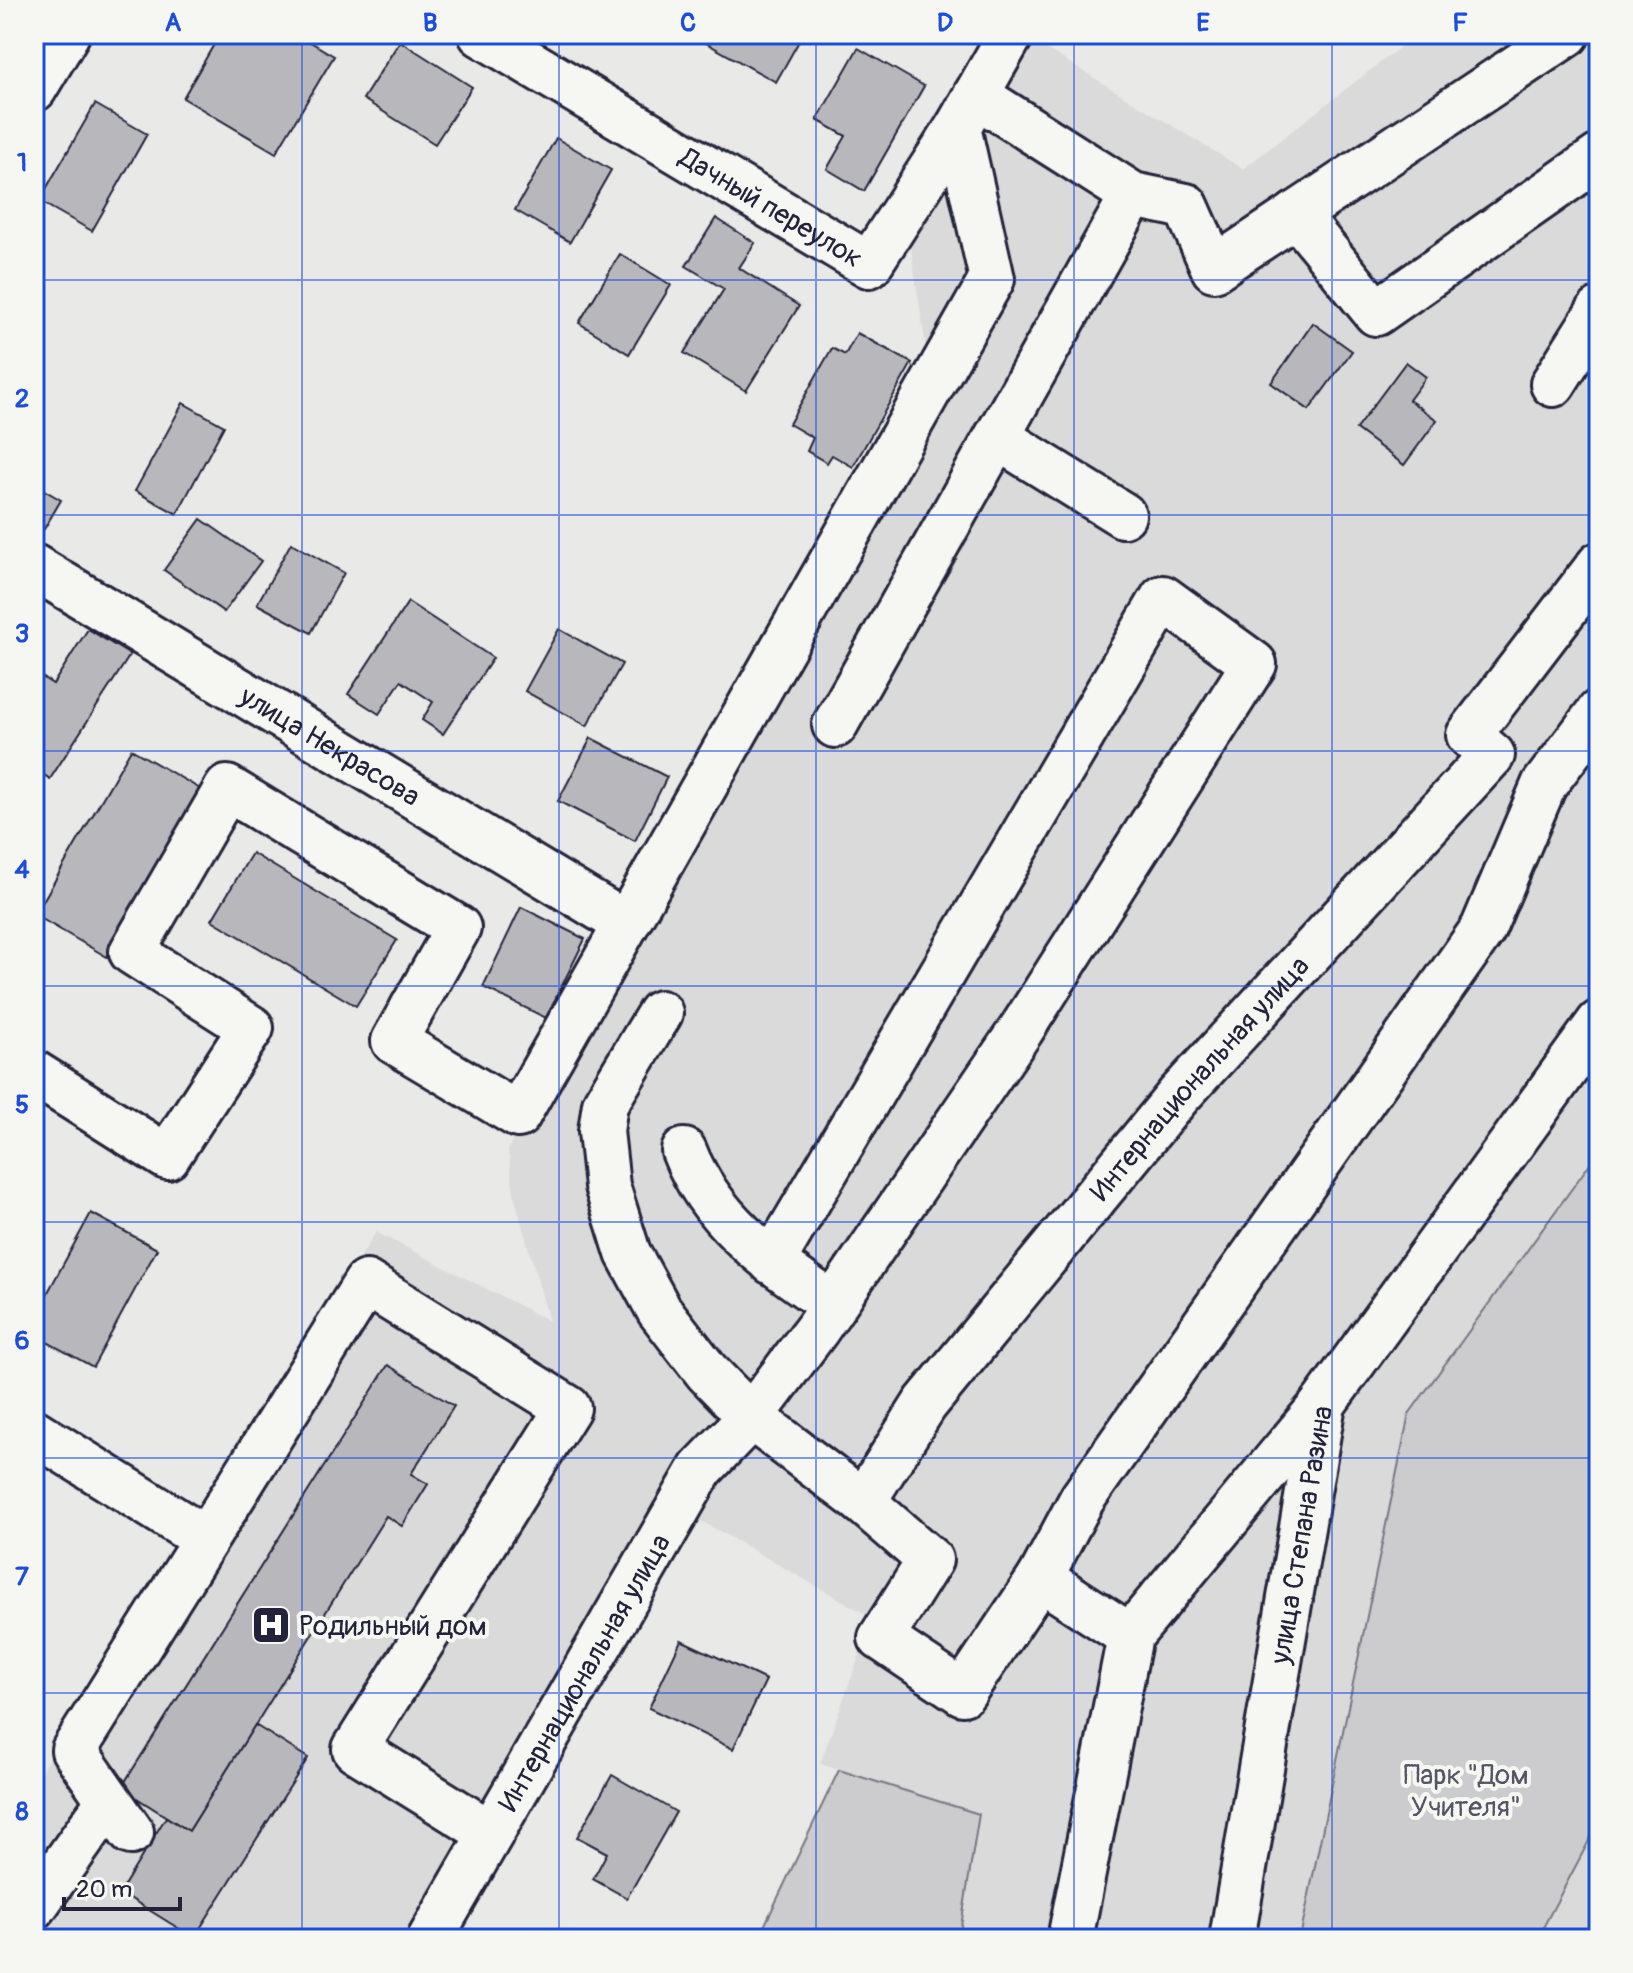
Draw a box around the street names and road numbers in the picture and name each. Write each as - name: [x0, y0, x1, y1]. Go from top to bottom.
- street label: Дачный переулок: [672, 140, 868, 276]
- street label: улица Некрасова: [232, 679, 426, 815]
- street label: Интернациональная улица: [1083, 949, 1317, 1208]
- street label: улица Степана Разина: [1263, 1403, 1341, 1668]
- street label: Интернациональная улица: [491, 1528, 679, 1818]

